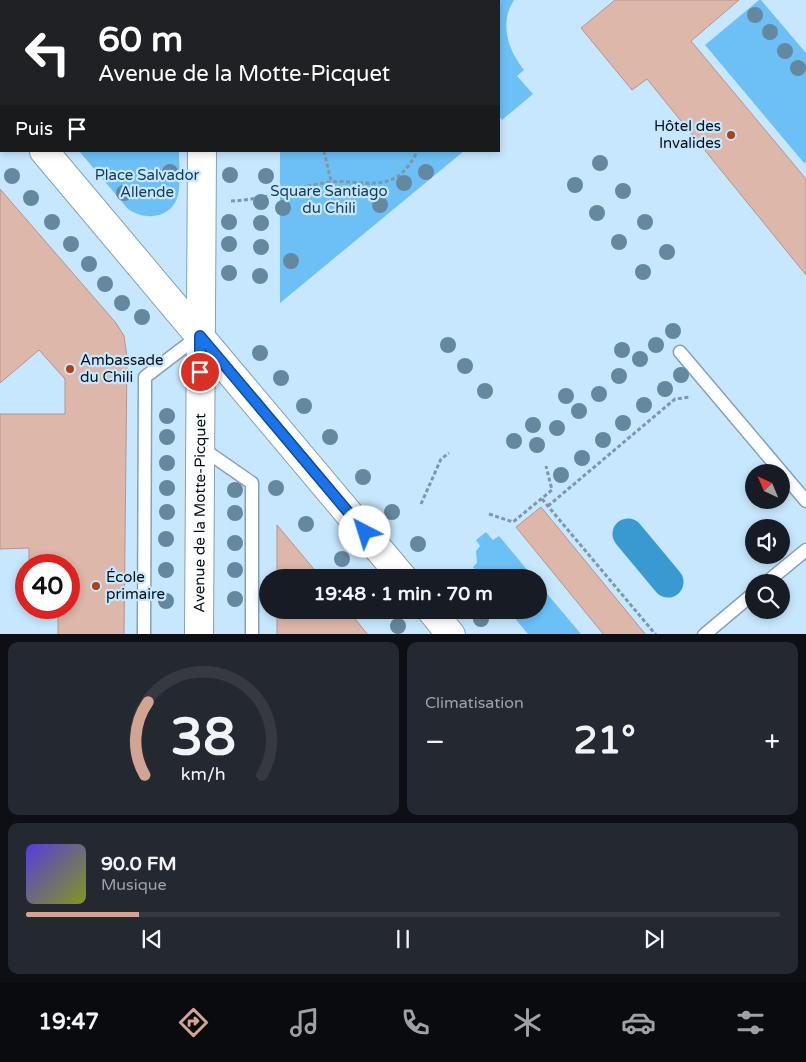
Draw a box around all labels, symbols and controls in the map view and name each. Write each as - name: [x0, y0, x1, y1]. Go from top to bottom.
- text: 60 m: [98, 19, 183, 61]
- icon: left: [15, 20, 80, 85]
- text: Avenue de la Motte-Picquet: [98, 61, 390, 87]
- icon: arrive: [63, 115, 91, 143]
- place label: Hôtel des Invalides: [654, 117, 721, 152]
- text: Puis: [15, 118, 53, 140]
- marker: Hôtel des Invalides: [725, 129, 737, 141]
- park label: Place Salvador Allende: [95, 166, 200, 201]
- park label: Square Santiago du Chili: [270, 182, 388, 217]
- place label: Ambassade du Chili: [80, 351, 164, 386]
- pin: [179, 351, 221, 393]
- icon: arrive: [186, 358, 214, 386]
- marker: Ambassade du Chili: [64, 363, 76, 375]
- street label: Avenue de la Motte-Picquet: [190, 413, 209, 613]
- north arrow: [745, 464, 790, 509]
- map controls: [745, 464, 790, 619]
- position arrow: [338, 505, 390, 557]
- button: sound: [745, 519, 790, 564]
- speed limit sign: 40: [15, 554, 80, 619]
- place label: École primaire: [106, 568, 165, 603]
- button: search: [745, 574, 790, 619]
- marker: École primaire: [90, 580, 102, 592]
- text: 19:48 · 1 min · 70 m: [313, 583, 493, 605]
- text: Climatisation: [425, 693, 524, 713]
- text: 38: [171, 706, 236, 769]
- text: 21°: [574, 718, 636, 764]
- text: −: [425, 725, 445, 759]
- text: +: [764, 725, 780, 759]
- text: km/h: [181, 764, 226, 785]
- text: 90.0 FM: [101, 853, 177, 875]
- text: Musique: [101, 875, 167, 895]
- icon: previous: [138, 925, 166, 953]
- icon: pause: [389, 925, 417, 953]
- icon: next: [640, 925, 668, 953]
- icon: directions: [176, 1005, 211, 1040]
- icon: music: [287, 1005, 322, 1040]
- icon: phone: [398, 1005, 433, 1040]
- icon: climate: [510, 1005, 545, 1040]
- icon: car: [621, 1005, 656, 1040]
- icon: filters: [733, 1005, 768, 1040]
- text: 19:47: [38, 1009, 99, 1035]

